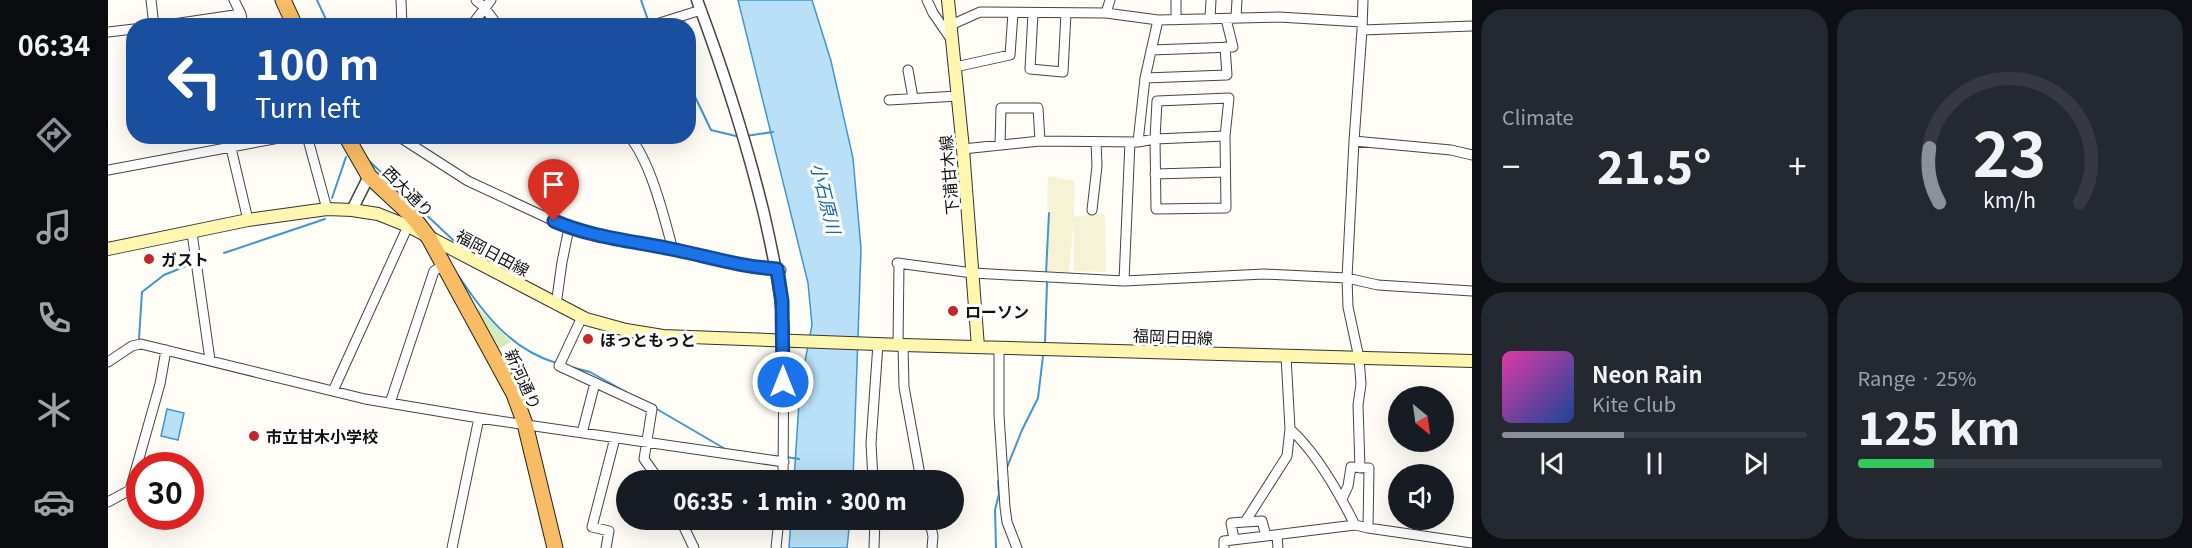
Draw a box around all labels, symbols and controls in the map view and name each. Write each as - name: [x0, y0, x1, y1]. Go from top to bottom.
- text: 06:34: [18, 25, 90, 64]
- text: 100 m: [255, 31, 379, 92]
- icon: left: [156, 42, 234, 120]
- text: Turn left: [255, 87, 361, 126]
- text: Climate: [1502, 102, 1574, 131]
- text: 23: [1973, 105, 2047, 195]
- icon: directions: [33, 114, 75, 156]
- text: 21.5°: [1597, 132, 1712, 197]
- street label: 下浦甘木線: [933, 134, 963, 216]
- text: −: [1502, 141, 1520, 189]
- text: +: [1788, 141, 1806, 189]
- pin: [528, 159, 579, 221]
- street label: 西大通り: [378, 160, 440, 222]
- water label: 小石原川: [806, 160, 849, 238]
- icon: arrive: [537, 168, 570, 201]
- text: km/h: [1983, 183, 2036, 214]
- icon: music: [33, 206, 75, 248]
- street label: 福岡日田線: [452, 223, 534, 281]
- place label: ガスト: [161, 247, 209, 271]
- marker: ガスト: [142, 252, 156, 266]
- icon: phone: [33, 297, 75, 339]
- place label: ローソン: [965, 299, 1029, 323]
- marker: ローソン: [946, 304, 960, 318]
- street label: 福岡日田線: [1133, 323, 1213, 349]
- place label: ほっともっと: [600, 327, 696, 351]
- marker: ほっともっと: [581, 332, 595, 346]
- street label: 新河通り: [500, 345, 548, 413]
- position arrow: [751, 350, 815, 414]
- text: Neon Rain: [1592, 357, 1703, 389]
- text: Range · 25%: [1858, 363, 1976, 392]
- north arrow: [1388, 386, 1454, 452]
- map controls: [1388, 386, 1454, 530]
- icon: climate: [33, 389, 75, 431]
- text: Kite Club: [1592, 389, 1676, 418]
- text: 125 km: [1858, 393, 2020, 458]
- place label: 市立甘木小学校: [266, 424, 378, 448]
- marker: 市立甘木小学校: [247, 429, 261, 443]
- icon: previous: [1536, 447, 1569, 480]
- icon: pause: [1638, 447, 1671, 480]
- icon: next: [1739, 447, 1772, 480]
- speed limit sign: 30: [126, 452, 204, 530]
- button: sound: [1388, 464, 1454, 530]
- icon: car: [33, 481, 75, 523]
- text: 06:35 · 1 min · 300 m: [673, 484, 907, 516]

